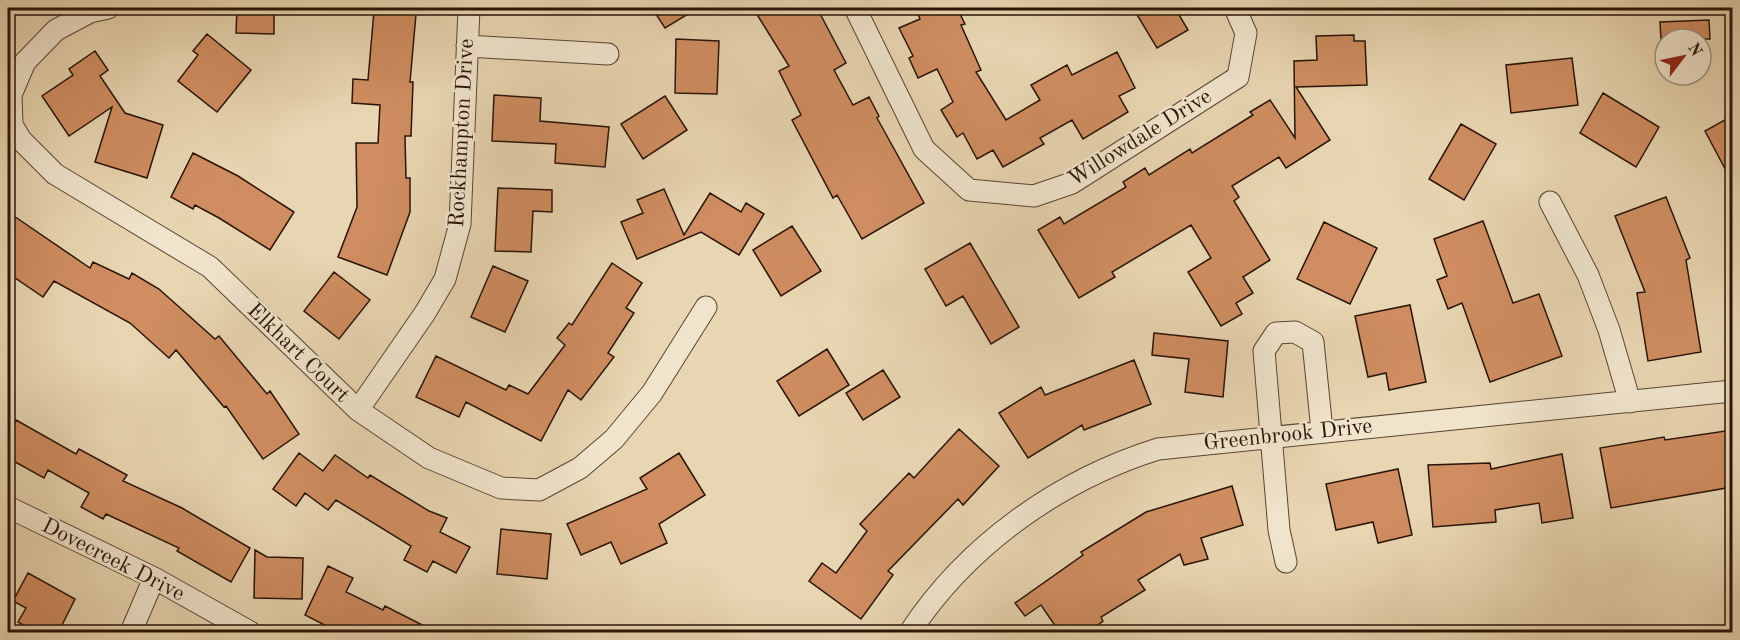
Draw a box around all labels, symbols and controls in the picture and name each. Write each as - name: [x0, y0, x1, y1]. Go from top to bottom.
- north arrow: [1653, 27, 1713, 87]
- street label: Rockhampton Drive: [446, 38, 478, 228]
- text: N: [1684, 41, 1704, 60]
- street label: Willowdale Drive: [1064, 85, 1216, 191]
- street label: Elkhart Court: [243, 299, 353, 407]
- street label: Greenbrook Drive: [1203, 415, 1373, 455]
- street label: Dovecreek Drive: [38, 515, 188, 605]

